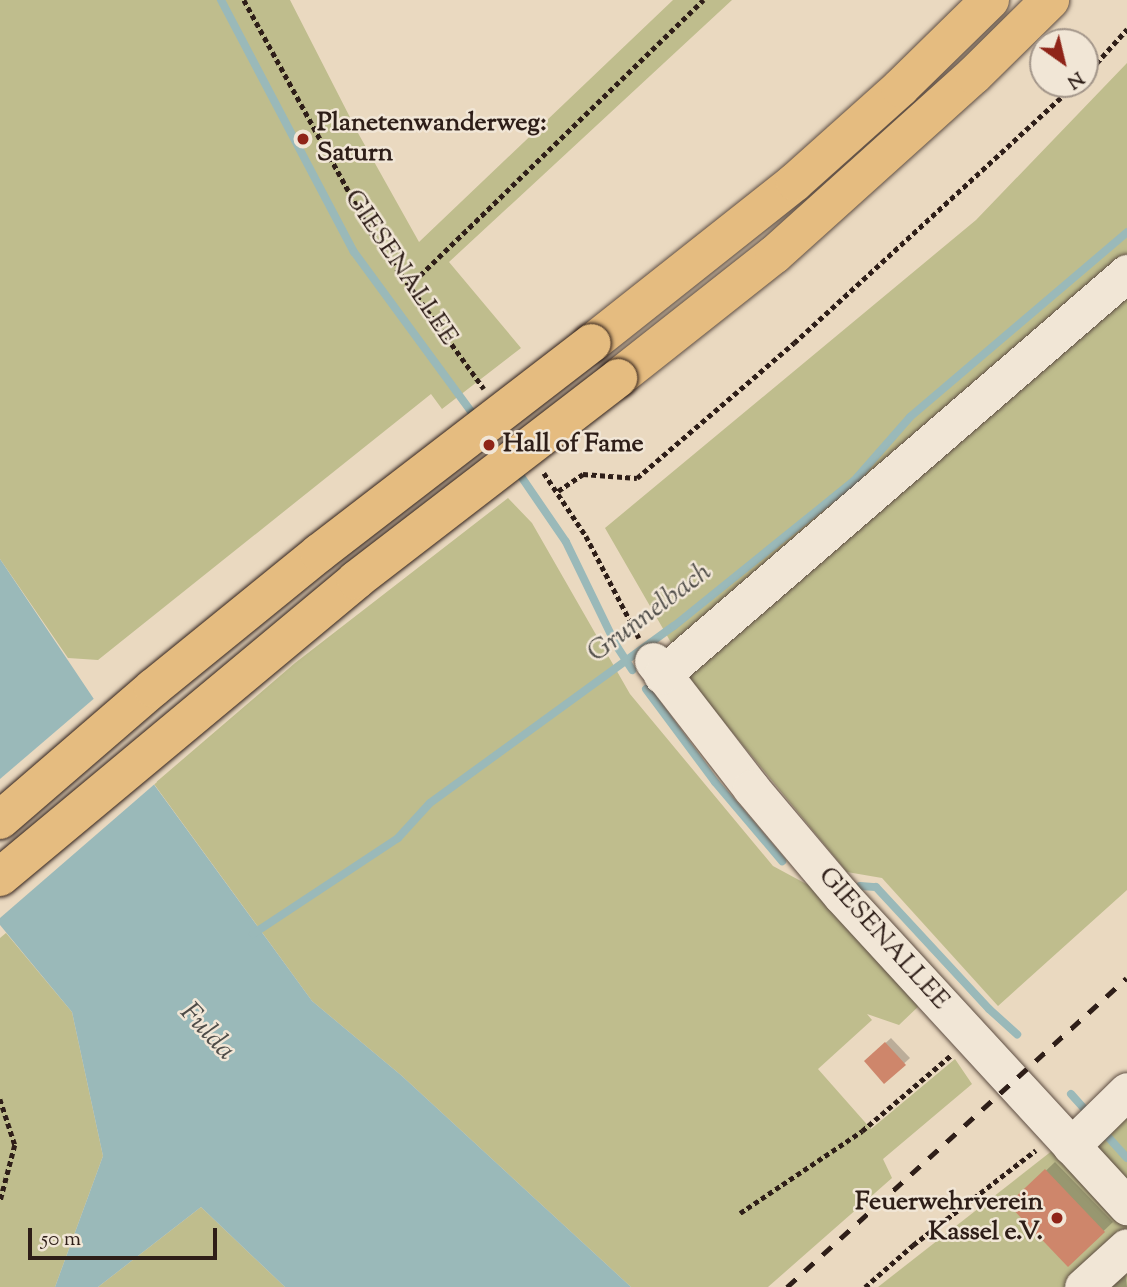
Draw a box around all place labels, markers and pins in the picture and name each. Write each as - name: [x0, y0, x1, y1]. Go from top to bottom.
- place label: Planetenwanderweg: Saturn: [317, 108, 547, 170]
- marker: Planetenwanderweg: Saturn: [295, 131, 311, 147]
- place label: Hall of Fame: [503, 429, 644, 461]
- marker: Hall of Fame: [481, 437, 497, 453]
- place label: Feuerwehrverein Kassel e.V.: [855, 1187, 1043, 1248]
- marker: Feuerwehrverein Kassel e.V.: [1049, 1210, 1065, 1226]

